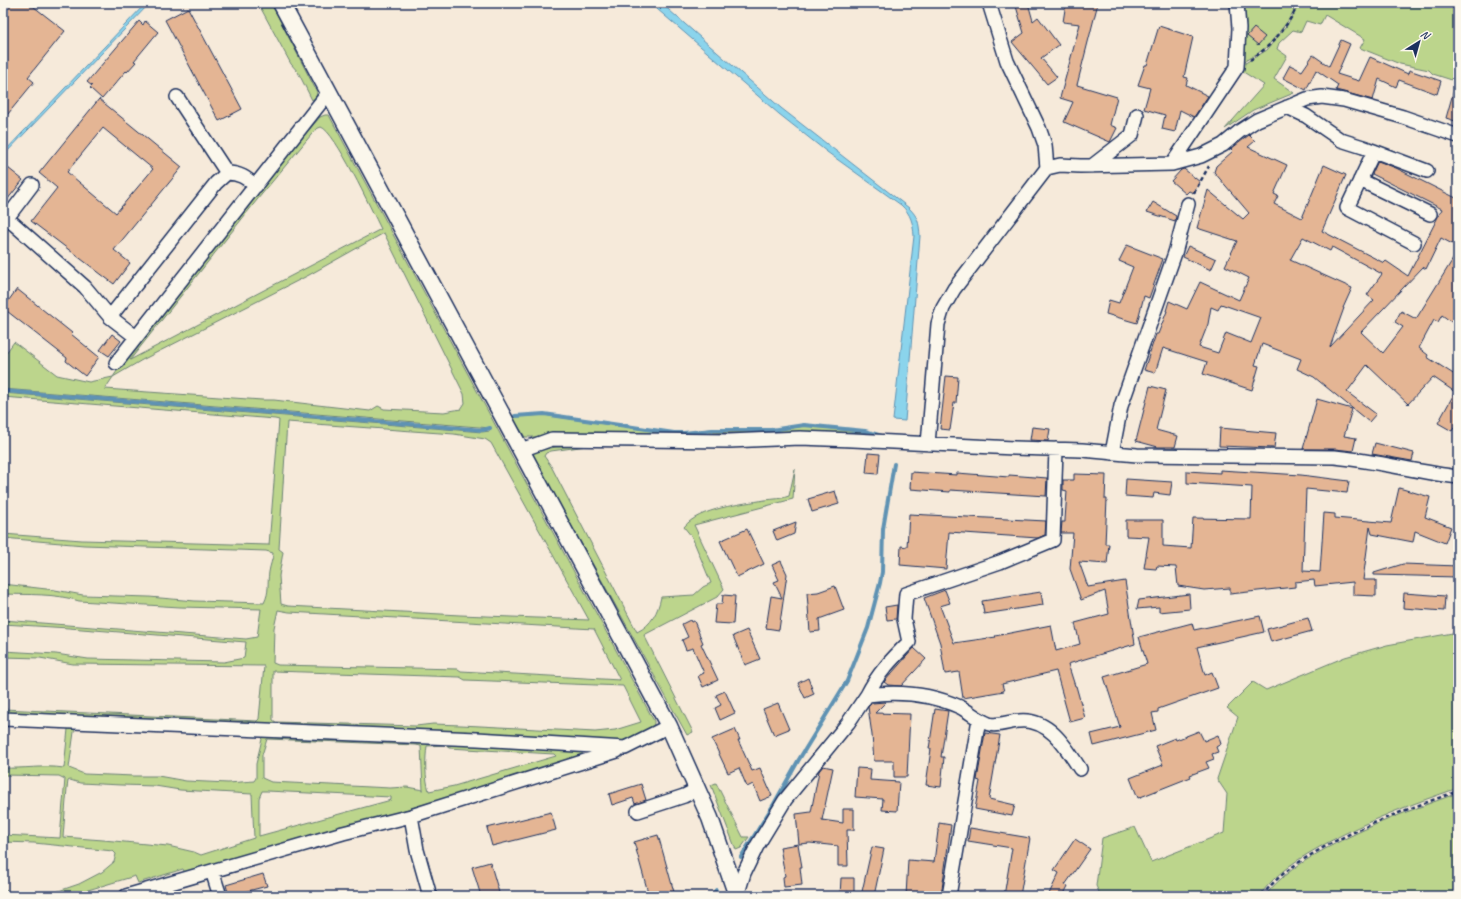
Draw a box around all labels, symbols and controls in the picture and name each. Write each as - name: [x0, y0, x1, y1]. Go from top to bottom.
- north arrow: [1399, 22, 1439, 62]
- text: N: [1418, 26, 1434, 43]

